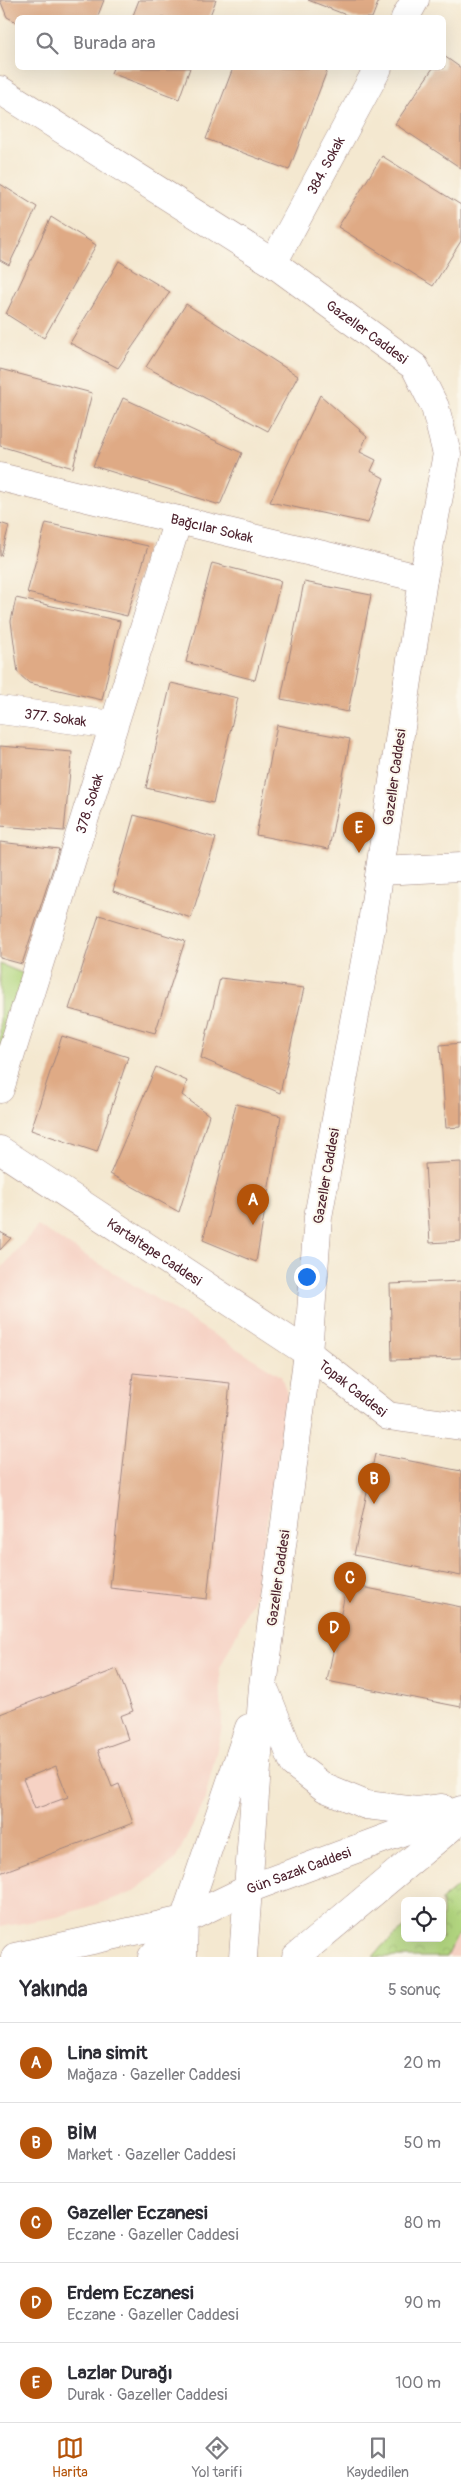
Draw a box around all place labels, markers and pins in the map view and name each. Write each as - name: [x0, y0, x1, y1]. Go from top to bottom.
- pin: E: [343, 812, 375, 853]
- pin: A: [237, 1184, 269, 1225]
- pin: B: [358, 1463, 390, 1504]
- pin: C: [334, 1562, 366, 1603]
- pin: D: [318, 1612, 350, 1653]

